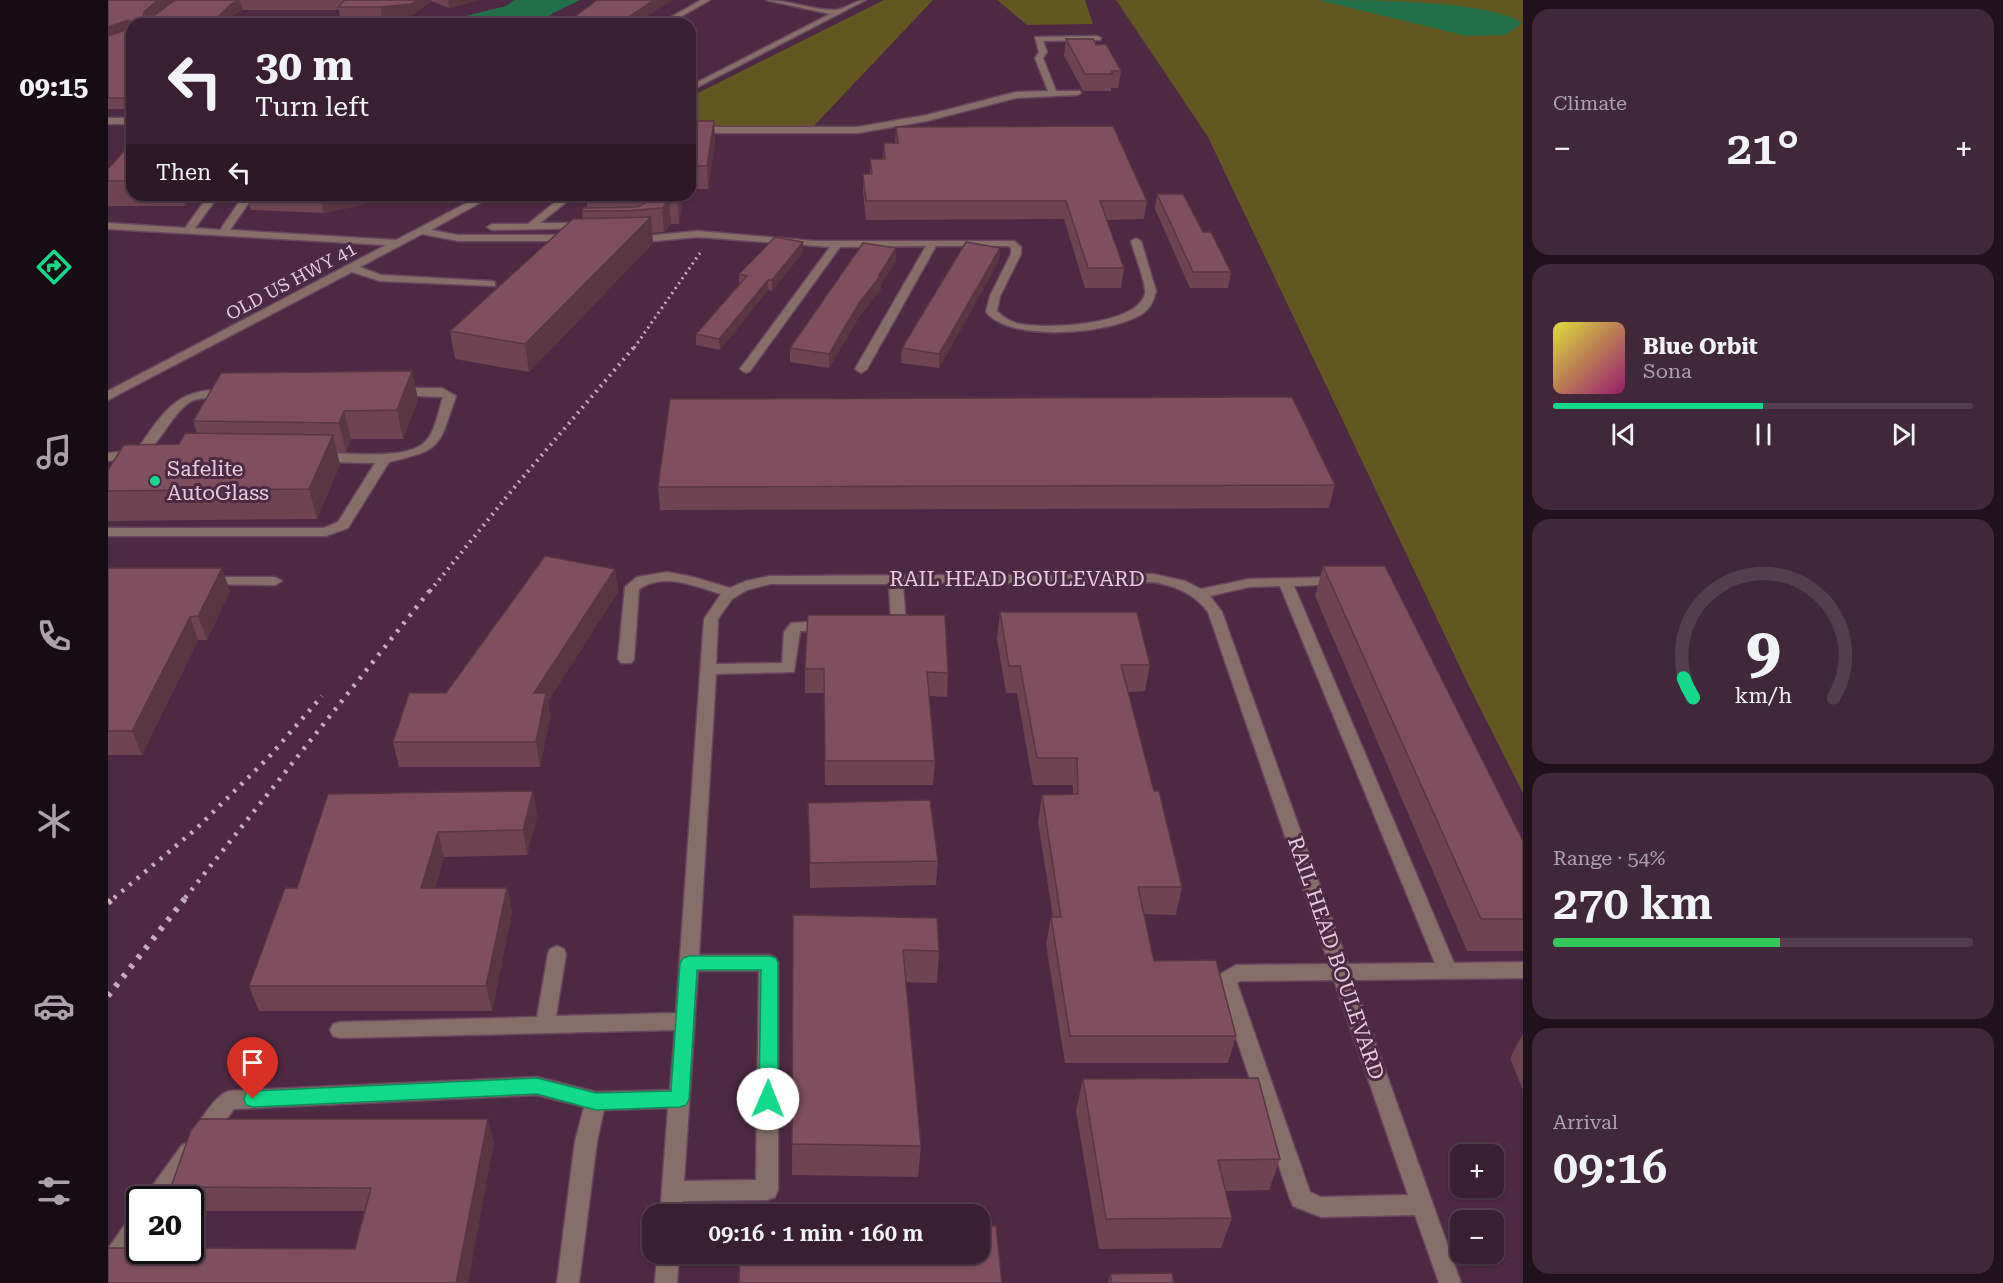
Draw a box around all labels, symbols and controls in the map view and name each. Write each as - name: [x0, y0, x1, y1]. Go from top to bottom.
- text: 30 m: [255, 41, 353, 90]
- icon: left: [156, 42, 234, 120]
- text: 09:15: [20, 71, 88, 103]
- text: Turn left: [255, 91, 369, 123]
- text: Climate: [1553, 91, 1627, 115]
- text: 21°: [1727, 122, 1799, 175]
- text: −: [1553, 129, 1571, 168]
- text: +: [1955, 129, 1973, 168]
- icon: left: [223, 156, 256, 189]
- text: Then: [156, 160, 211, 185]
- street label: OLD US HWY 41: [222, 238, 360, 324]
- icon: directions: [33, 246, 75, 288]
- text: Blue Orbit: [1643, 334, 1758, 359]
- text: Sona: [1643, 359, 1692, 383]
- icon: previous: [1607, 418, 1640, 451]
- icon: pause: [1747, 418, 1780, 451]
- icon: next: [1887, 418, 1920, 451]
- icon: music: [33, 431, 75, 473]
- place label: Safelite AutoGlass: [167, 457, 269, 505]
- marker: Safelite AutoGlass: [148, 474, 162, 488]
- street label: RAIL HEAD BOULEVARD: [889, 567, 1145, 591]
- icon: phone: [33, 615, 75, 657]
- text: 9: [1746, 615, 1780, 688]
- text: km/h: [1734, 684, 1792, 709]
- icon: climate: [33, 800, 75, 842]
- street label: RAIL HEAD BOULEVARD: [1283, 833, 1389, 1083]
- text: Range · 54%: [1553, 846, 1665, 870]
- text: 270 km: [1553, 877, 1713, 930]
- icon: car: [33, 985, 75, 1027]
- pin: [227, 1037, 278, 1099]
- icon: arrive: [236, 1046, 269, 1079]
- position arrow: [736, 1067, 800, 1131]
- text: Arrival: [1553, 1110, 1618, 1134]
- text: 09:16: [1553, 1141, 1667, 1194]
- map controls: [1450, 1144, 1504, 1264]
- button: +: [1450, 1144, 1504, 1198]
- icon: filters: [33, 1170, 75, 1212]
- speed limit sign: 20: [126, 1186, 204, 1264]
- button: −: [1450, 1210, 1504, 1264]
- text: 09:16 · 1 min · 160 m: [709, 1221, 923, 1246]

